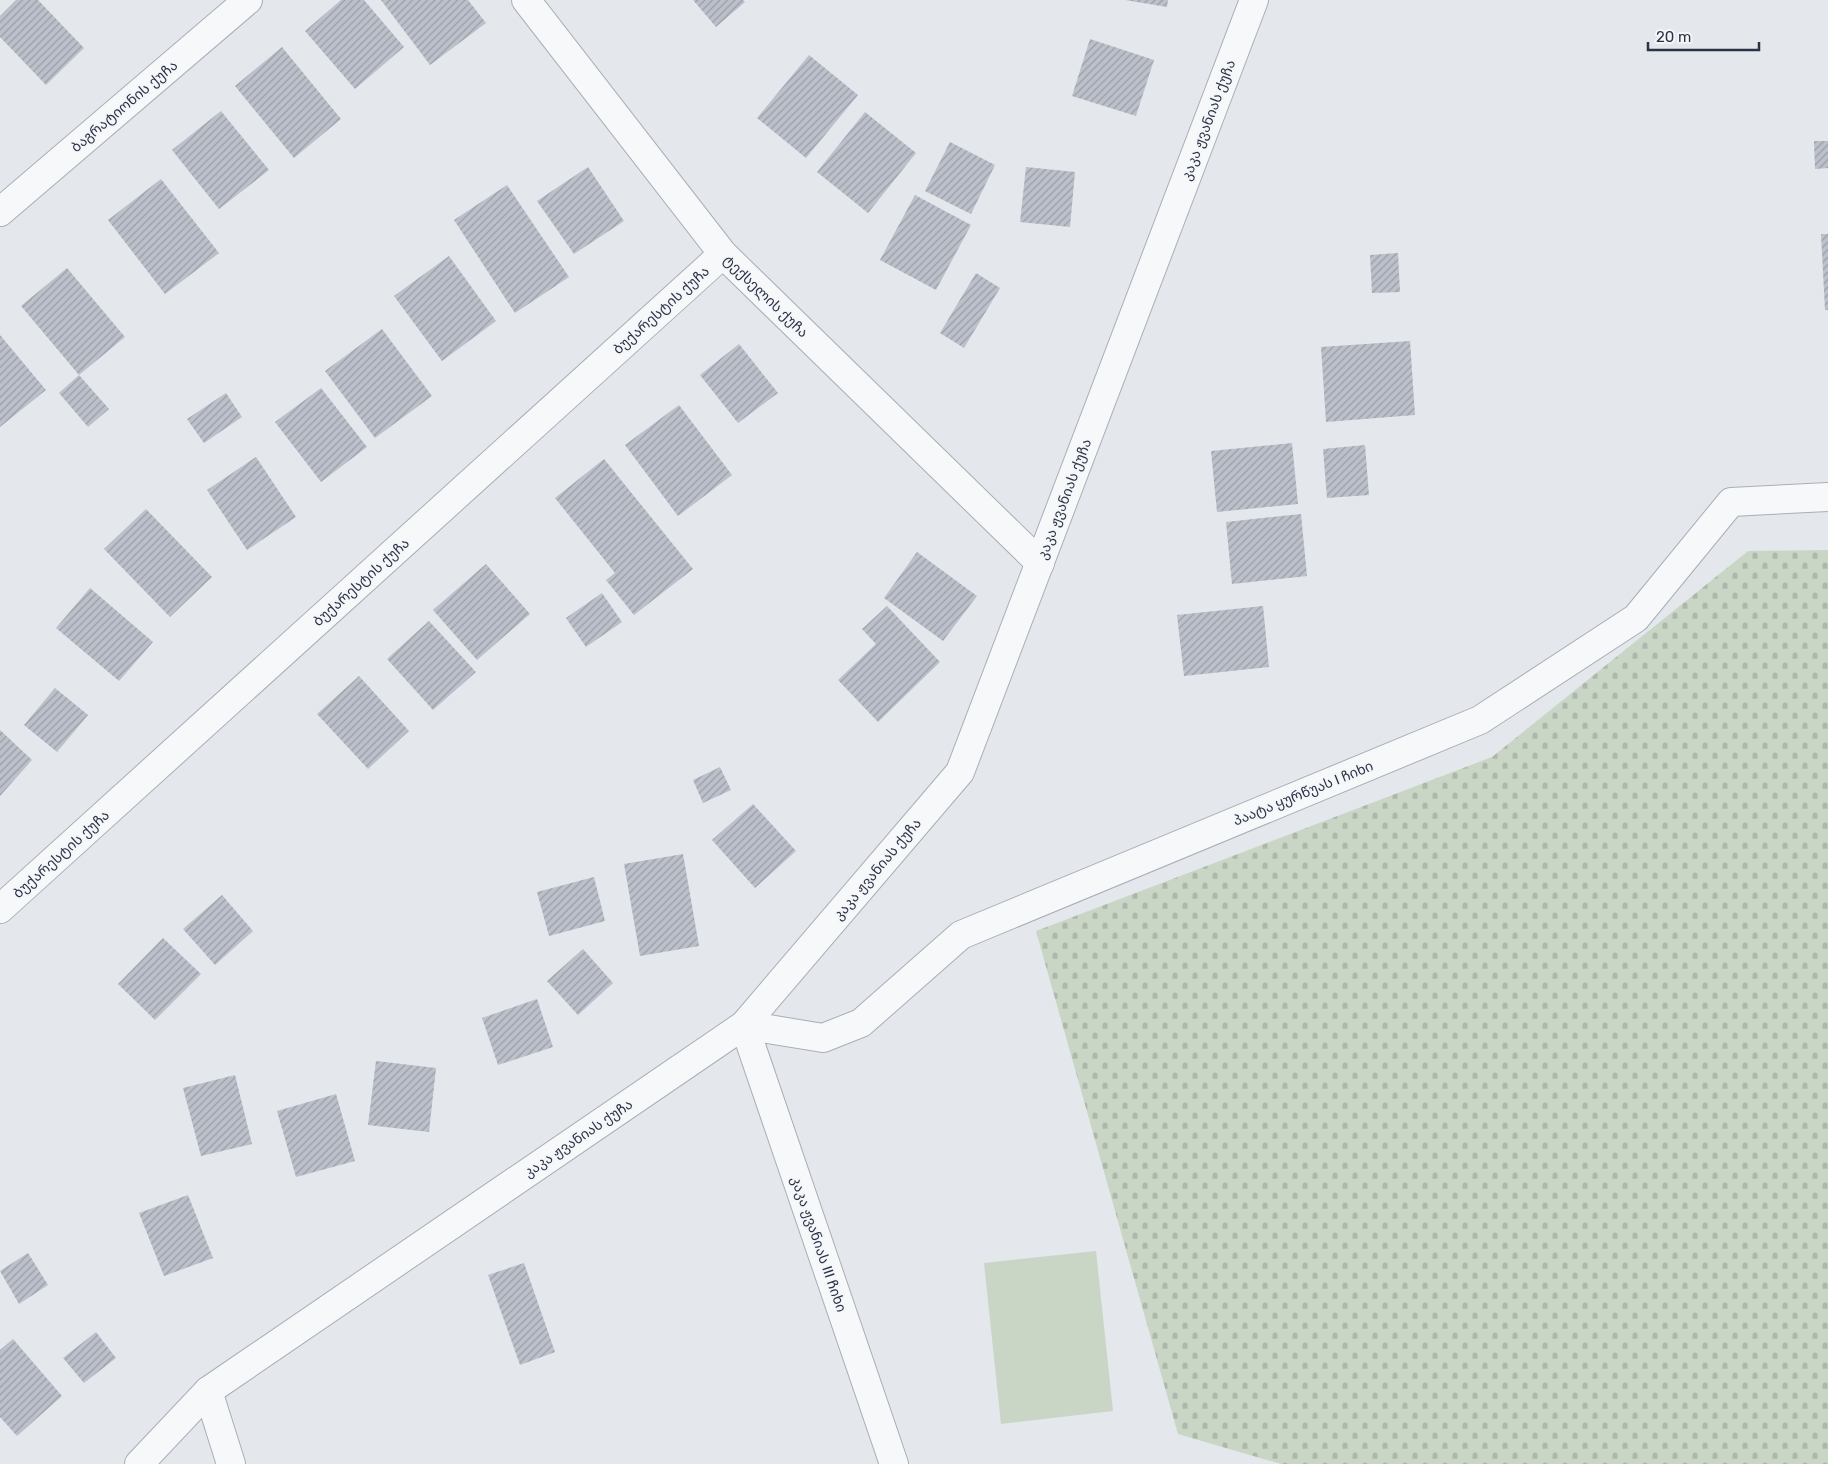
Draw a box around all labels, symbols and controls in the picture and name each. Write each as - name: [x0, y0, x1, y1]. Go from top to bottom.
- scale bar: [1648, 20, 1759, 52]
- text: 20 m: [1656, 28, 1691, 46]
- street label: ბაგრატიონის ქუჩა: [68, 57, 181, 156]
- street label: კაკა ჟვანიას ქუჩა: [1178, 58, 1239, 183]
- street label: ტექსელის ქუჩა: [720, 252, 812, 341]
- street label: ბუქარესტის ქუჩა: [610, 263, 713, 358]
- street label: კაკა ჟვანიას ქუჩა: [1034, 437, 1095, 562]
- street label: ბუქარესტის ქუჩა: [310, 535, 413, 630]
- street label: პაატა ყურწუას I ჩიხი: [1231, 758, 1376, 829]
- street label: ბუქარესტის ქუჩა: [10, 807, 113, 902]
- street label: კაკა ჟვანიას ქუჩა: [830, 815, 925, 924]
- street label: კაკა ჟვანიას ქუჩა: [521, 1096, 636, 1181]
- street label: კაკა ჟვანიას III ჩიხი: [787, 1174, 850, 1314]

